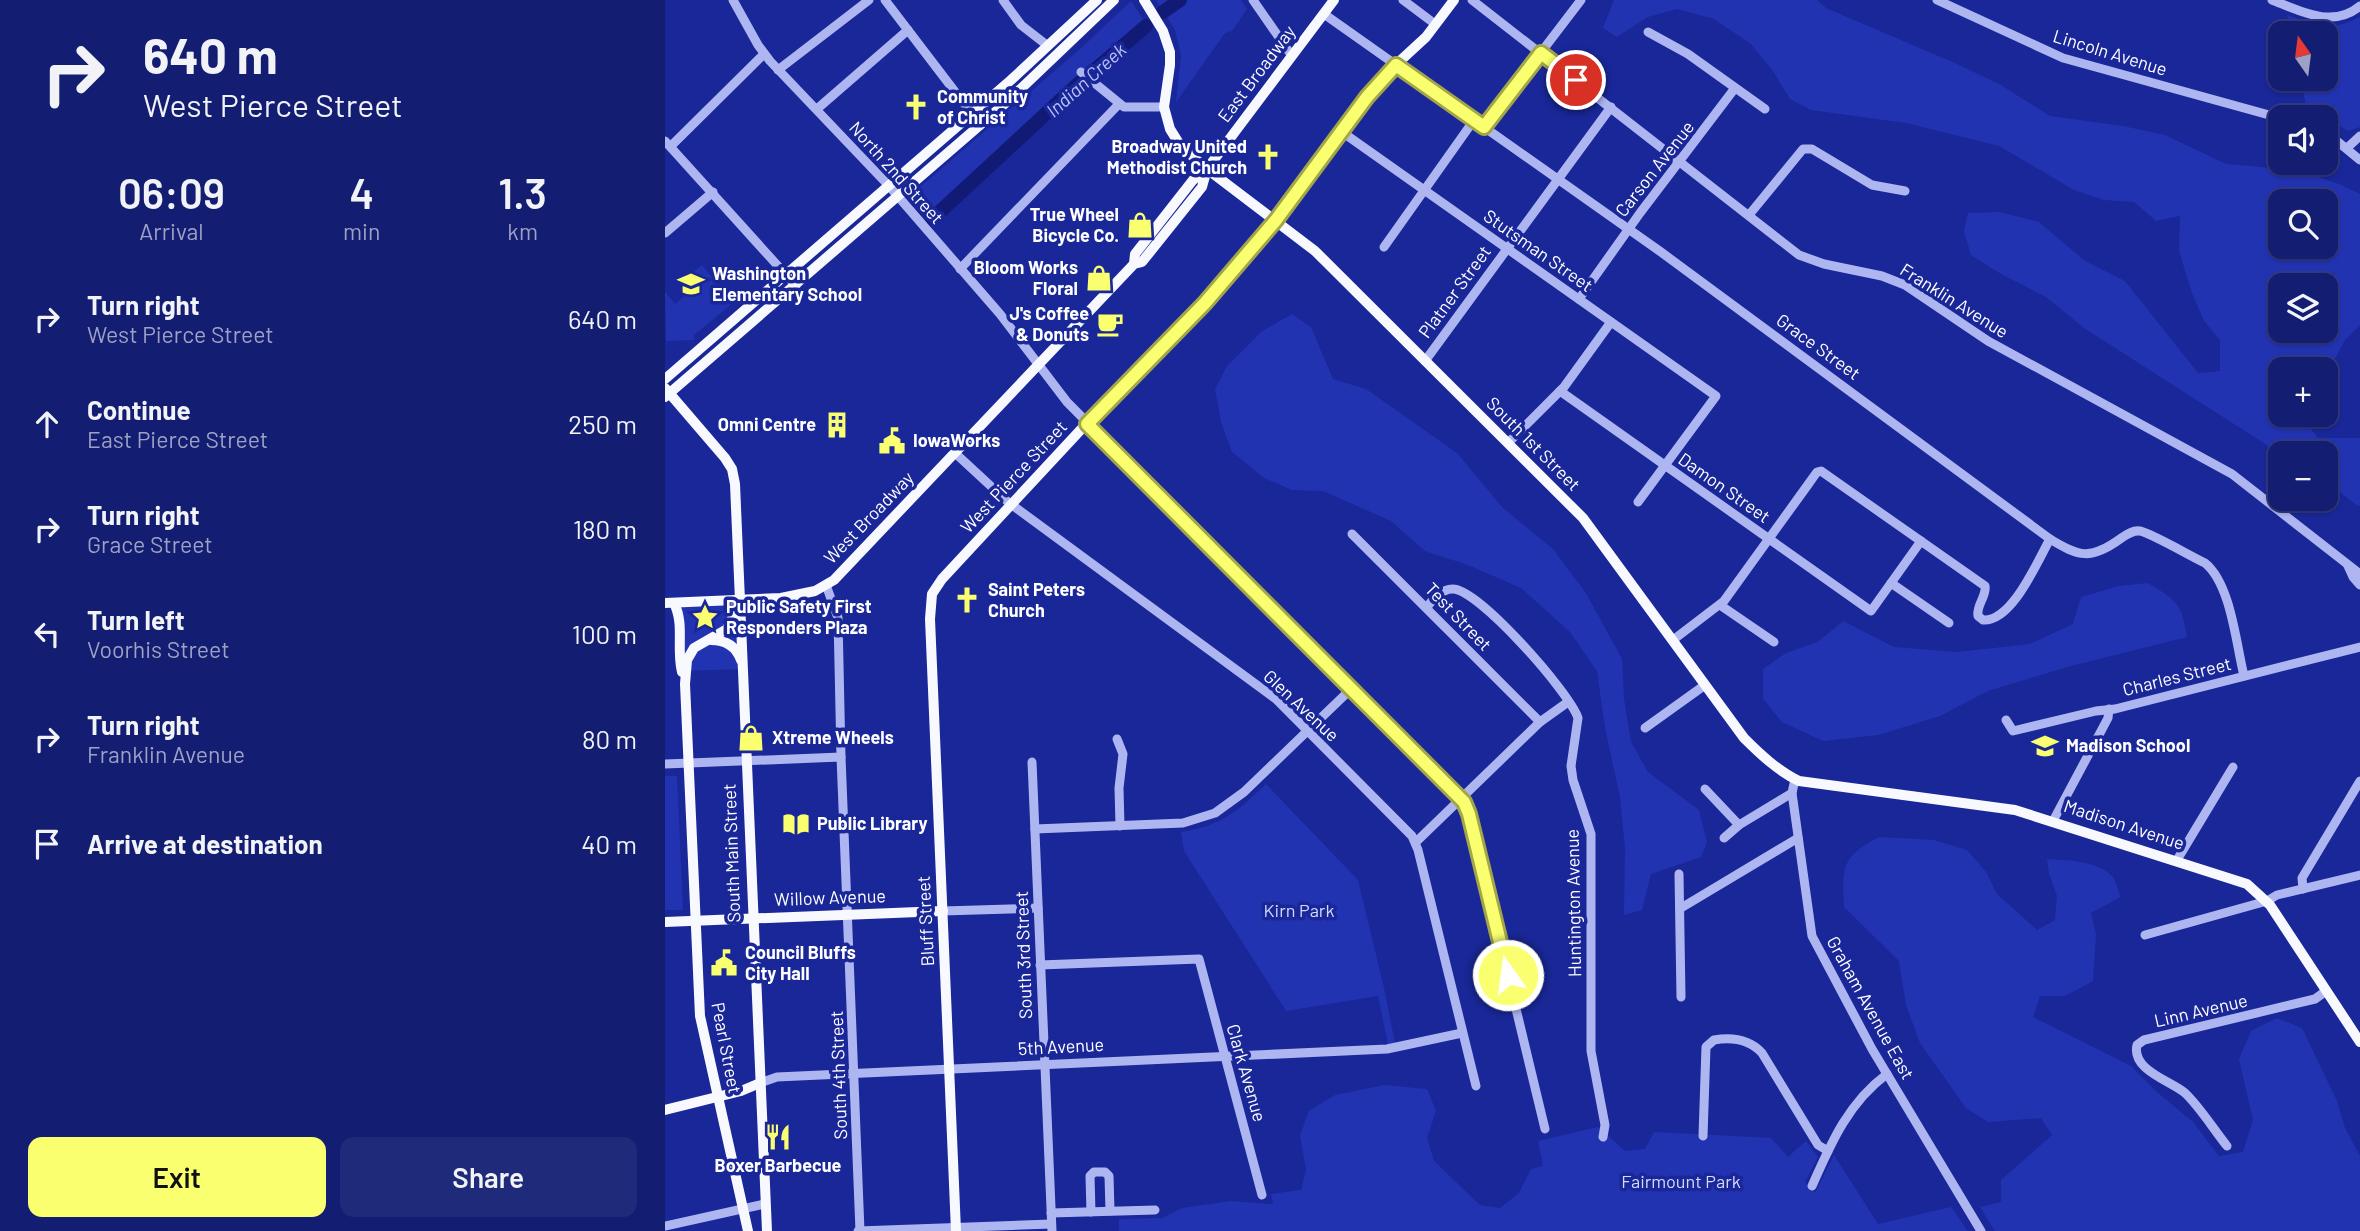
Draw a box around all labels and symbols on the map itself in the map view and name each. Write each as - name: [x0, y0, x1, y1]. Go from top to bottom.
- street label: East Broadway: [1213, 21, 1300, 126]
- north arrow: [2268, 21, 2338, 91]
- street label: Lincoln Avenue: [2051, 24, 2170, 80]
- water label: Indian Creek: [1041, 37, 1131, 122]
- pin: [1546, 50, 1606, 110]
- place label: Community of Christ: [937, 85, 1028, 128]
- church icon: Community of Christ: [901, 92, 931, 122]
- street label: Carson Avenue: [1610, 116, 1698, 221]
- street label: North 2nd Street: [845, 117, 949, 228]
- place label: Broadway United Methodist Church: [1107, 135, 1247, 178]
- church icon: Broadway United Methodist Church: [1253, 142, 1283, 172]
- place label: True Wheel Bicycle Co.: [1030, 203, 1119, 246]
- street label: Stutsman Street: [1480, 204, 1597, 296]
- shop icon: True Wheel Bicycle Co.: [1125, 210, 1155, 240]
- street label: Platner Street: [1413, 241, 1495, 342]
- place label: Bloom Works Floral: [974, 256, 1078, 299]
- street label: Franklin Avenue: [1896, 258, 2013, 342]
- place label: Washington Elementary School: [712, 262, 862, 305]
- shop icon: Bloom Works Floral: [1084, 263, 1114, 293]
- school or university icon: Washington Elementary School: [676, 269, 706, 299]
- place label: J's Coffee & Donuts: [1010, 302, 1089, 345]
- street label: Grace Street: [1772, 308, 1865, 384]
- cafe icon: J's Coffee & Donuts: [1095, 309, 1125, 339]
- street label: South 1st Street: [1482, 392, 1585, 495]
- building icon: Omni Centre: [822, 410, 852, 440]
- place label: Omni Centre: [718, 413, 816, 435]
- street label: West Pierce Street: [955, 415, 1071, 537]
- public building icon: IowaWorks: [877, 426, 907, 456]
- place label: IowaWorks: [913, 429, 1000, 451]
- street label: Damon Street: [1674, 447, 1775, 527]
- street label: West Broadway: [819, 467, 918, 568]
- place label: Saint Peters Church: [988, 578, 1085, 621]
- street label: Test Street: [1421, 578, 1497, 655]
- church icon: Saint Peters Church: [952, 585, 982, 615]
- place label: Public Safety First Responders Plaza: [726, 595, 872, 638]
- place icon: Public Safety First Responders Plaza: [690, 602, 720, 632]
- street label: Charles Street: [2120, 652, 2233, 700]
- street label: Glen Avenue: [1259, 665, 1344, 746]
- shop icon: Xtreme Wheels: [736, 723, 766, 753]
- place label: Xtreme Wheels: [772, 726, 894, 748]
- school or university icon: Madison School: [2030, 731, 2060, 761]
- place label: Madison School: [2066, 734, 2190, 756]
- street label: South Main Street: [718, 783, 744, 923]
- street label: Madison Avenue: [2061, 794, 2187, 854]
- library icon: Public Library: [781, 809, 811, 839]
- place label: Public Library: [817, 812, 928, 834]
- street label: Huntington Avenue: [1561, 829, 1585, 977]
- street label: Bluff Street: [912, 875, 938, 967]
- street label: Willow Avenue: [774, 884, 886, 910]
- street label: South 3rd Street: [1010, 891, 1036, 1019]
- park label: Kirn Park: [1264, 899, 1334, 921]
- street label: Graham Avenue East: [1822, 932, 1919, 1083]
- position arrow: [1471, 938, 1545, 1012]
- place label: Council Bluffs City Hall: [745, 941, 856, 984]
- public building icon: Council Bluffs City Hall: [709, 948, 739, 978]
- street label: Linn Avenue: [2152, 989, 2250, 1031]
- street label: Pearl Street: [707, 1000, 747, 1095]
- street label: South 4th Street: [825, 1010, 851, 1140]
- street label: Clark Avenue: [1223, 1021, 1271, 1124]
- street label: 5th Avenue: [1017, 1033, 1105, 1059]
- restaurant icon: Boxer Barbecue: [763, 1122, 793, 1152]
- place label: Boxer Barbecue: [715, 1154, 842, 1176]
- park label: Fairmount Park: [1621, 1170, 1741, 1192]

